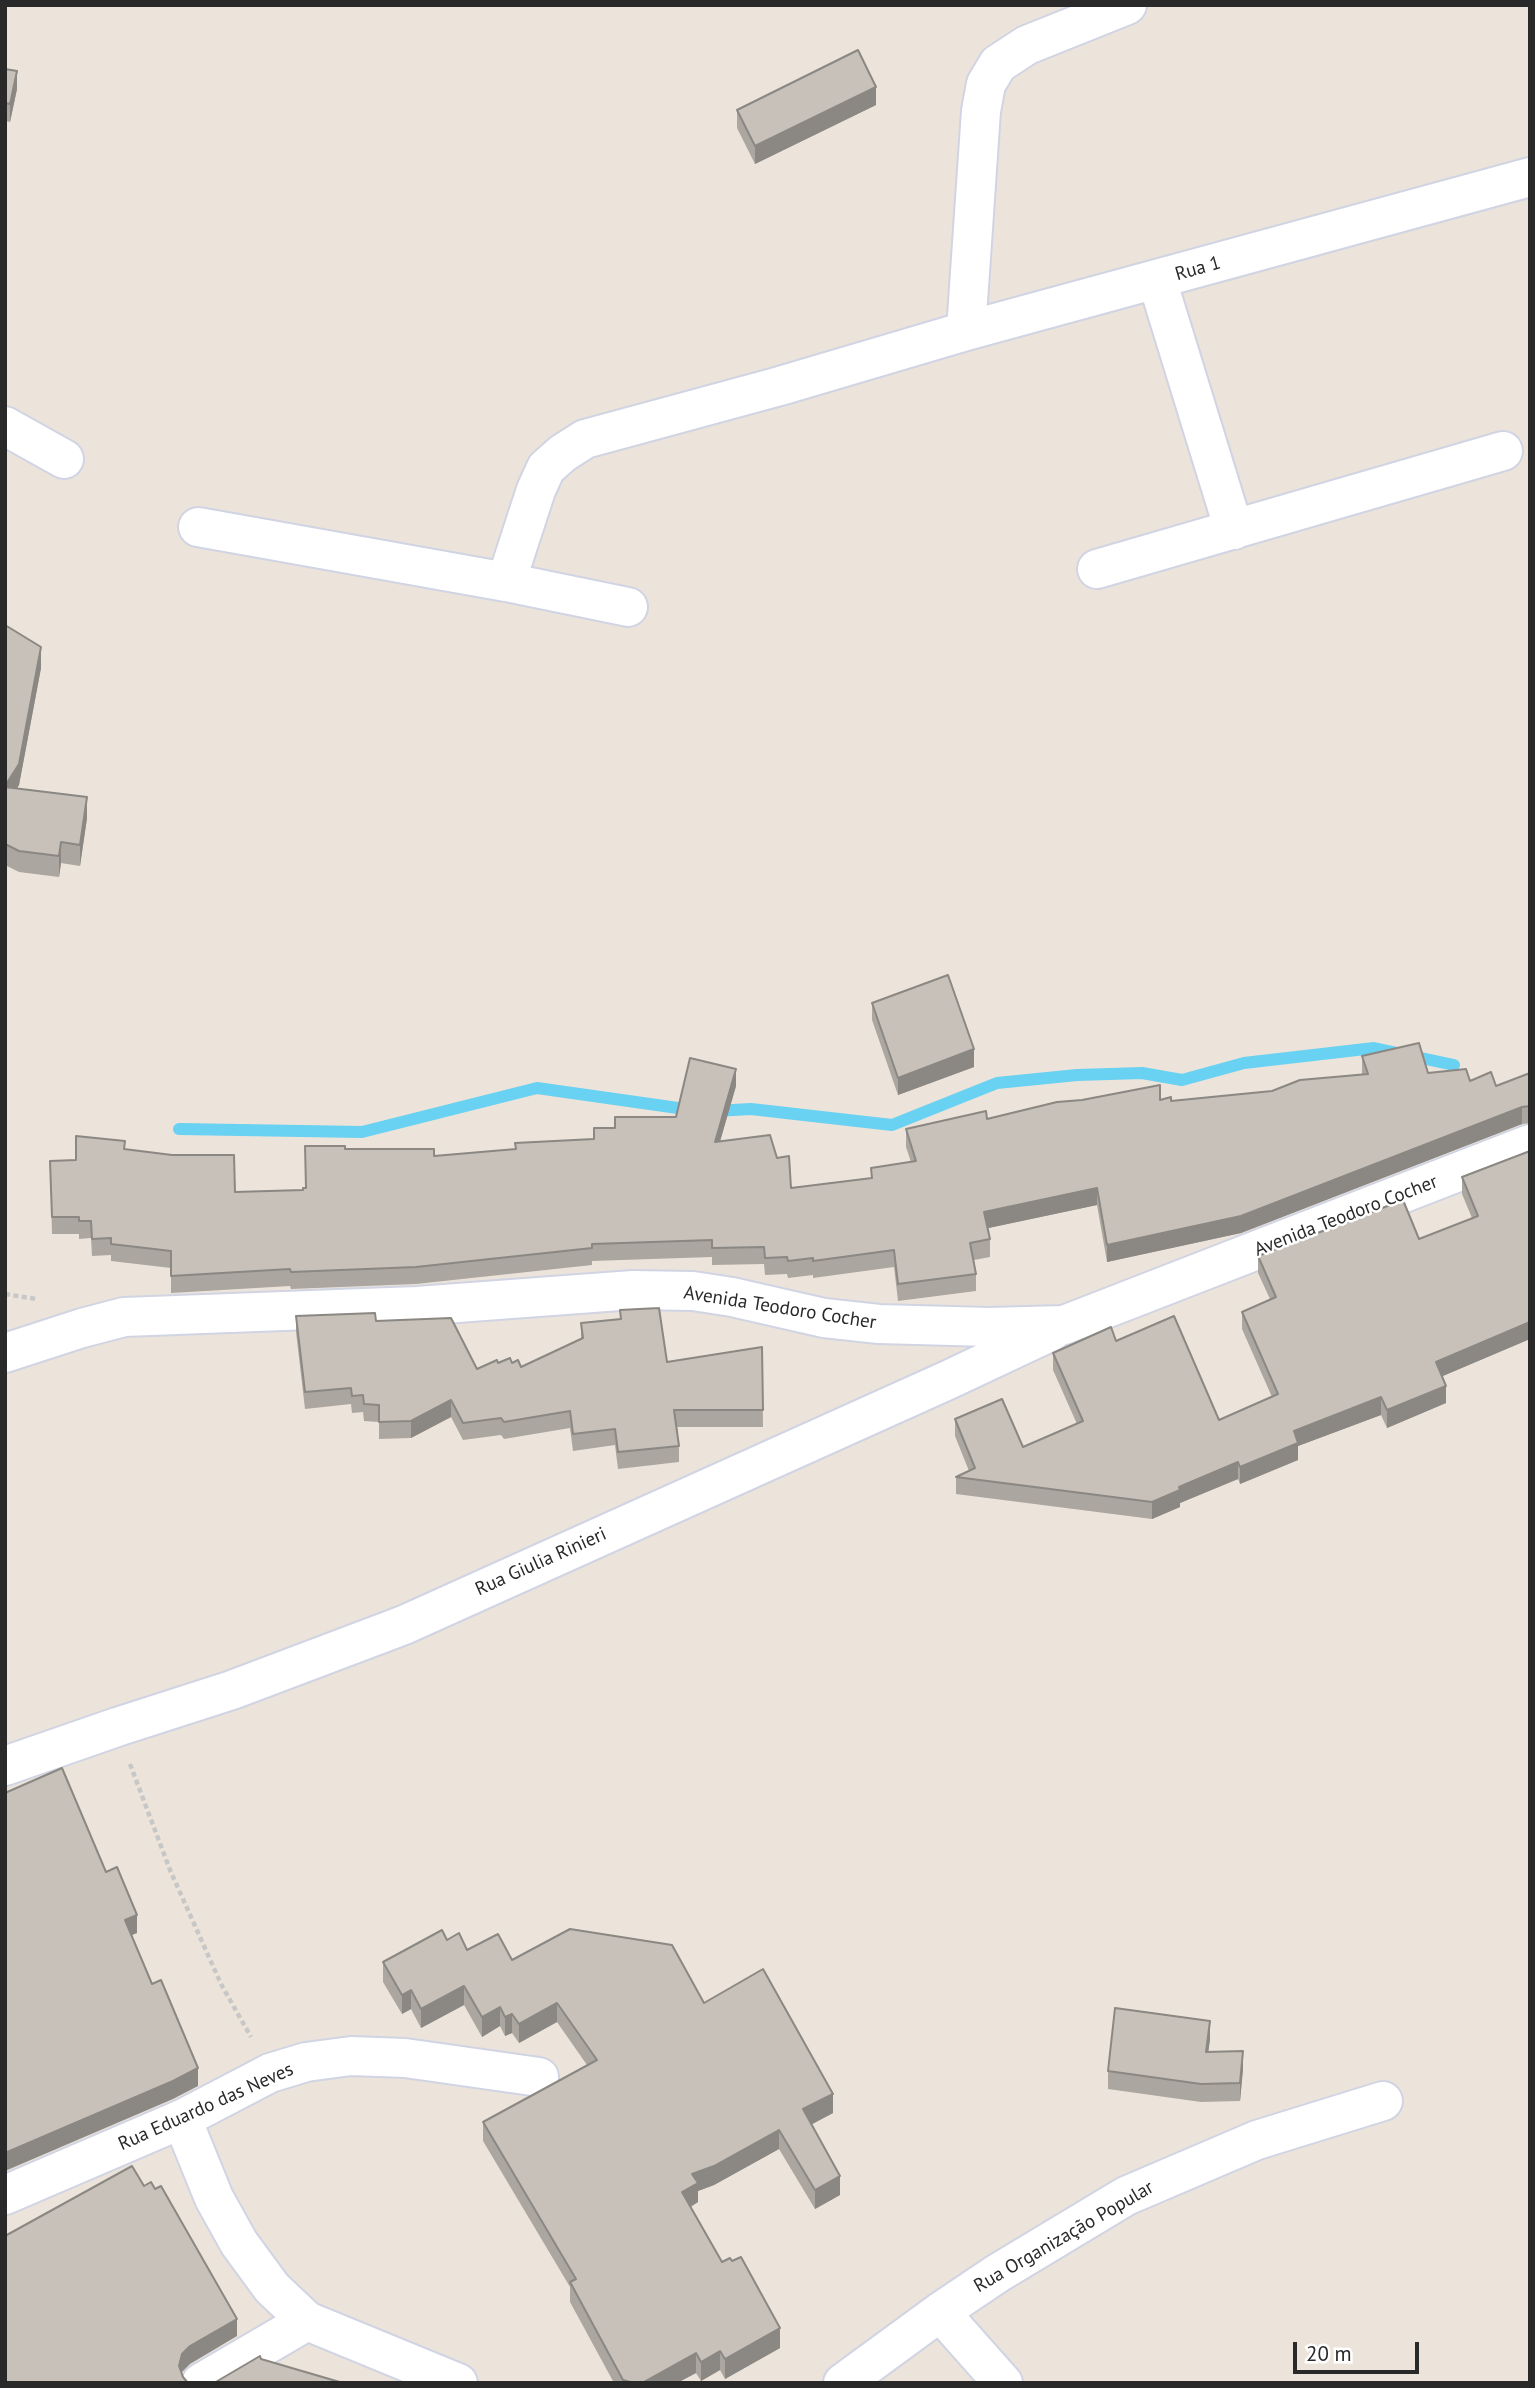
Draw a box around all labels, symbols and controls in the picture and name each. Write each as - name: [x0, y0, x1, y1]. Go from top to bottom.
- street label: Rua 1: [1173, 252, 1223, 286]
- street label: Avenida Teodoro Cocher: [1251, 1170, 1441, 1262]
- street label: Avenida Teodoro Cocher: [682, 1282, 878, 1334]
- street label: Rua Giulia Rinieri: [472, 1523, 610, 1601]
- street label: Rua Eduardo das Neves: [115, 2058, 297, 2156]
- street label: Rua Organização Popular: [970, 2176, 1158, 2298]
- scale bar: [1297, 2328, 1423, 2372]
- text: 20 m: [1306, 2340, 1352, 2367]

